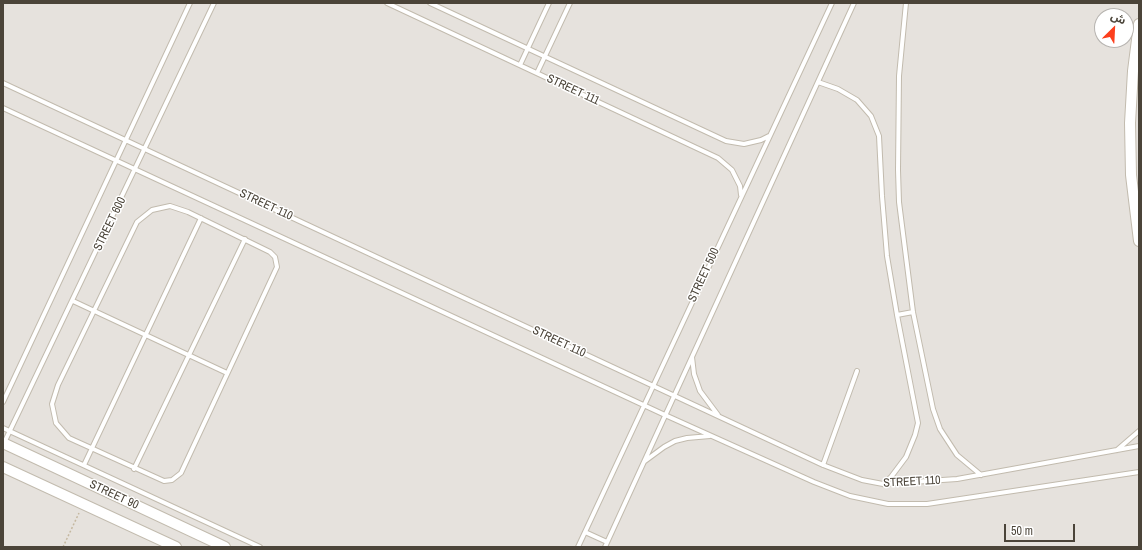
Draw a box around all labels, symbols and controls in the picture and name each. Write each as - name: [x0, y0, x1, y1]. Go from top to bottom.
- north arrow: [1094, 8, 1134, 48]
- text: ش: [1109, 8, 1128, 27]
- street label: STREET 111: [544, 72, 602, 108]
- street label: STREET 110: [237, 186, 295, 224]
- street label: STREET 600: [91, 195, 129, 253]
- street label: STREET 500: [685, 246, 723, 304]
- street label: STREET 110: [530, 323, 588, 361]
- street label: STREET 110: [883, 473, 941, 491]
- street label: STREET 90: [87, 477, 141, 513]
- scale bar: [1006, 516, 1077, 542]
- text: 50 m: [1011, 523, 1033, 539]

